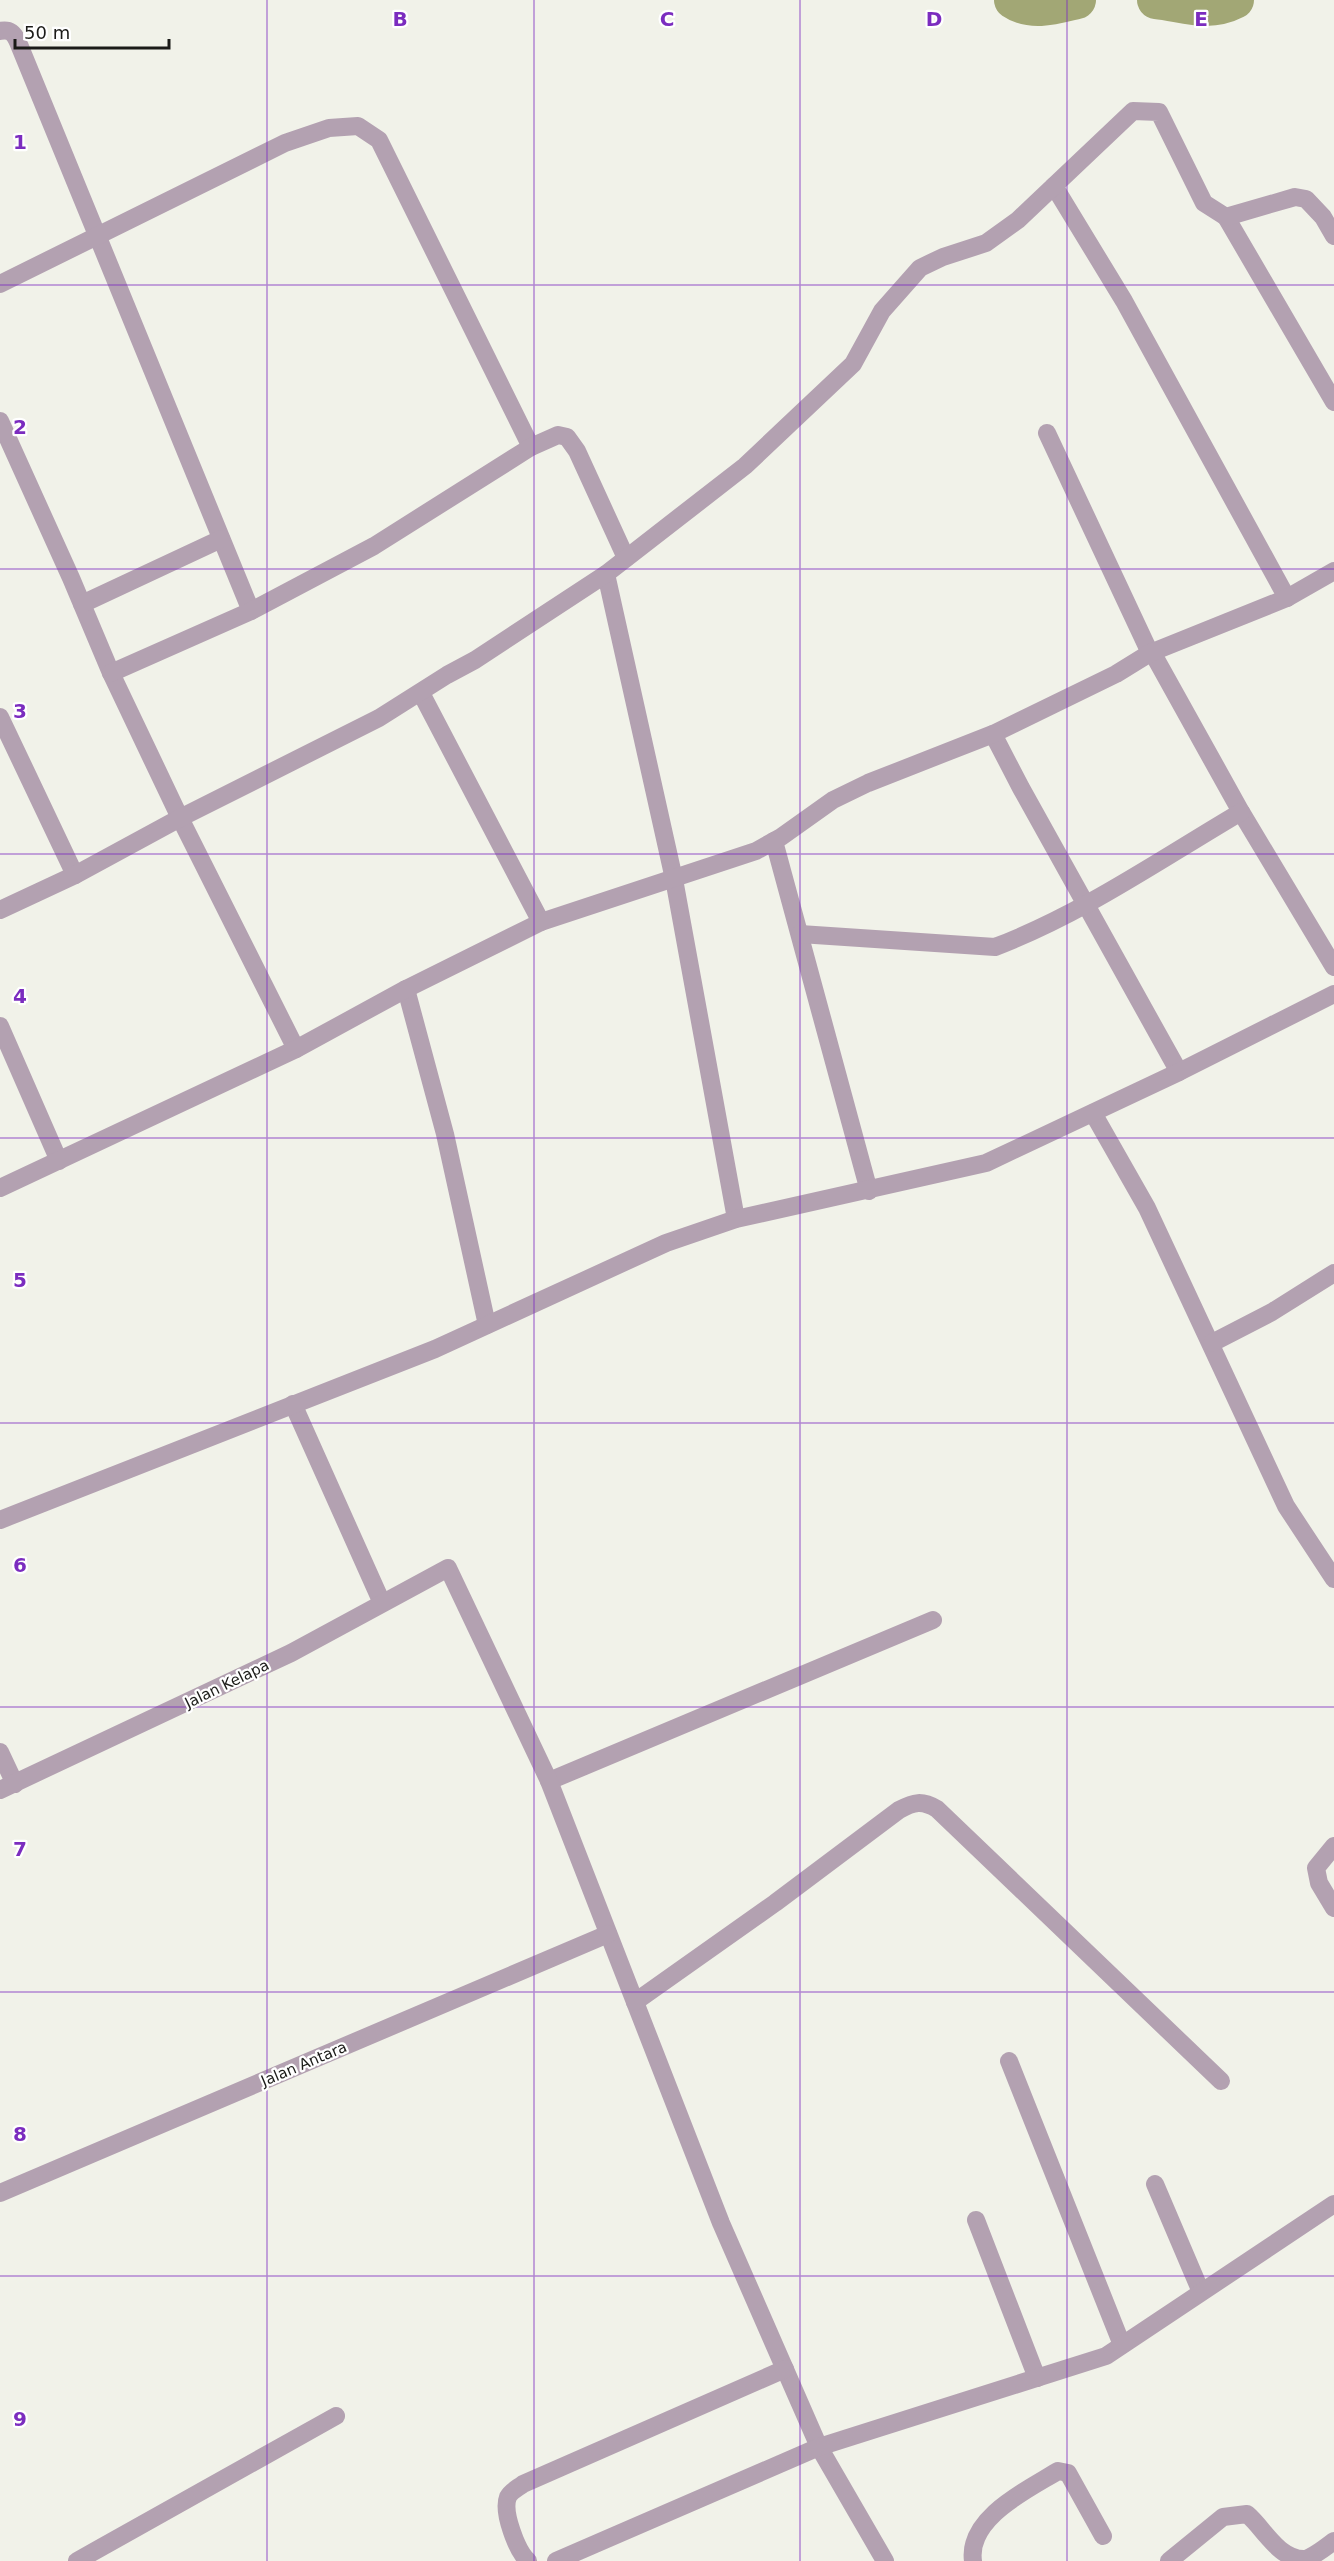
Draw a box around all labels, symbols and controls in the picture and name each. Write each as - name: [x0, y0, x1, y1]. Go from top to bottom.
- text: B: [392, 7, 408, 31]
- text: C: [660, 7, 674, 31]
- text: D: [926, 7, 942, 31]
- text: E: [1194, 7, 1208, 31]
- scale bar: [15, 12, 170, 50]
- text: 50 m: [24, 22, 70, 43]
- text: 1: [13, 130, 27, 154]
- text: 2: [13, 415, 27, 439]
- text: 3: [13, 699, 27, 723]
- text: 4: [13, 984, 27, 1008]
- text: 5: [13, 1268, 27, 1292]
- text: 6: [13, 1553, 27, 1577]
- street label: Jalan Kelapa: [181, 1656, 272, 1713]
- text: 7: [13, 1837, 27, 1861]
- street label: Jalan Antara: [257, 2038, 350, 2091]
- text: 8: [13, 2122, 27, 2146]
- text: 9: [13, 2407, 27, 2431]

